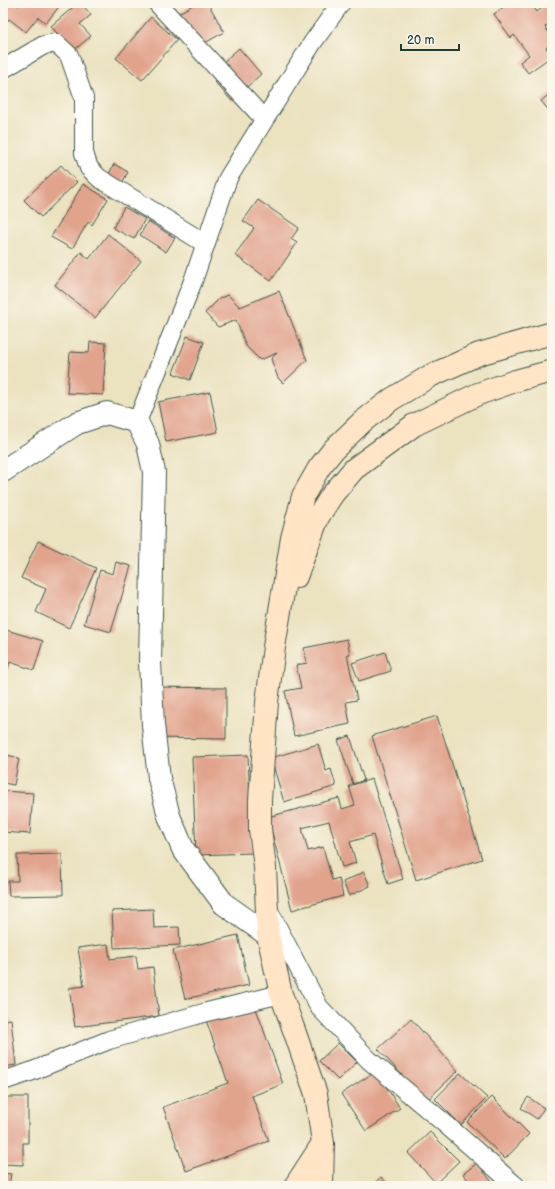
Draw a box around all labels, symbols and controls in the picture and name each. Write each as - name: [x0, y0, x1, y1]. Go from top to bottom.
- scale bar: [401, 26, 459, 52]
- text: 20 m: [407, 33, 434, 48]

